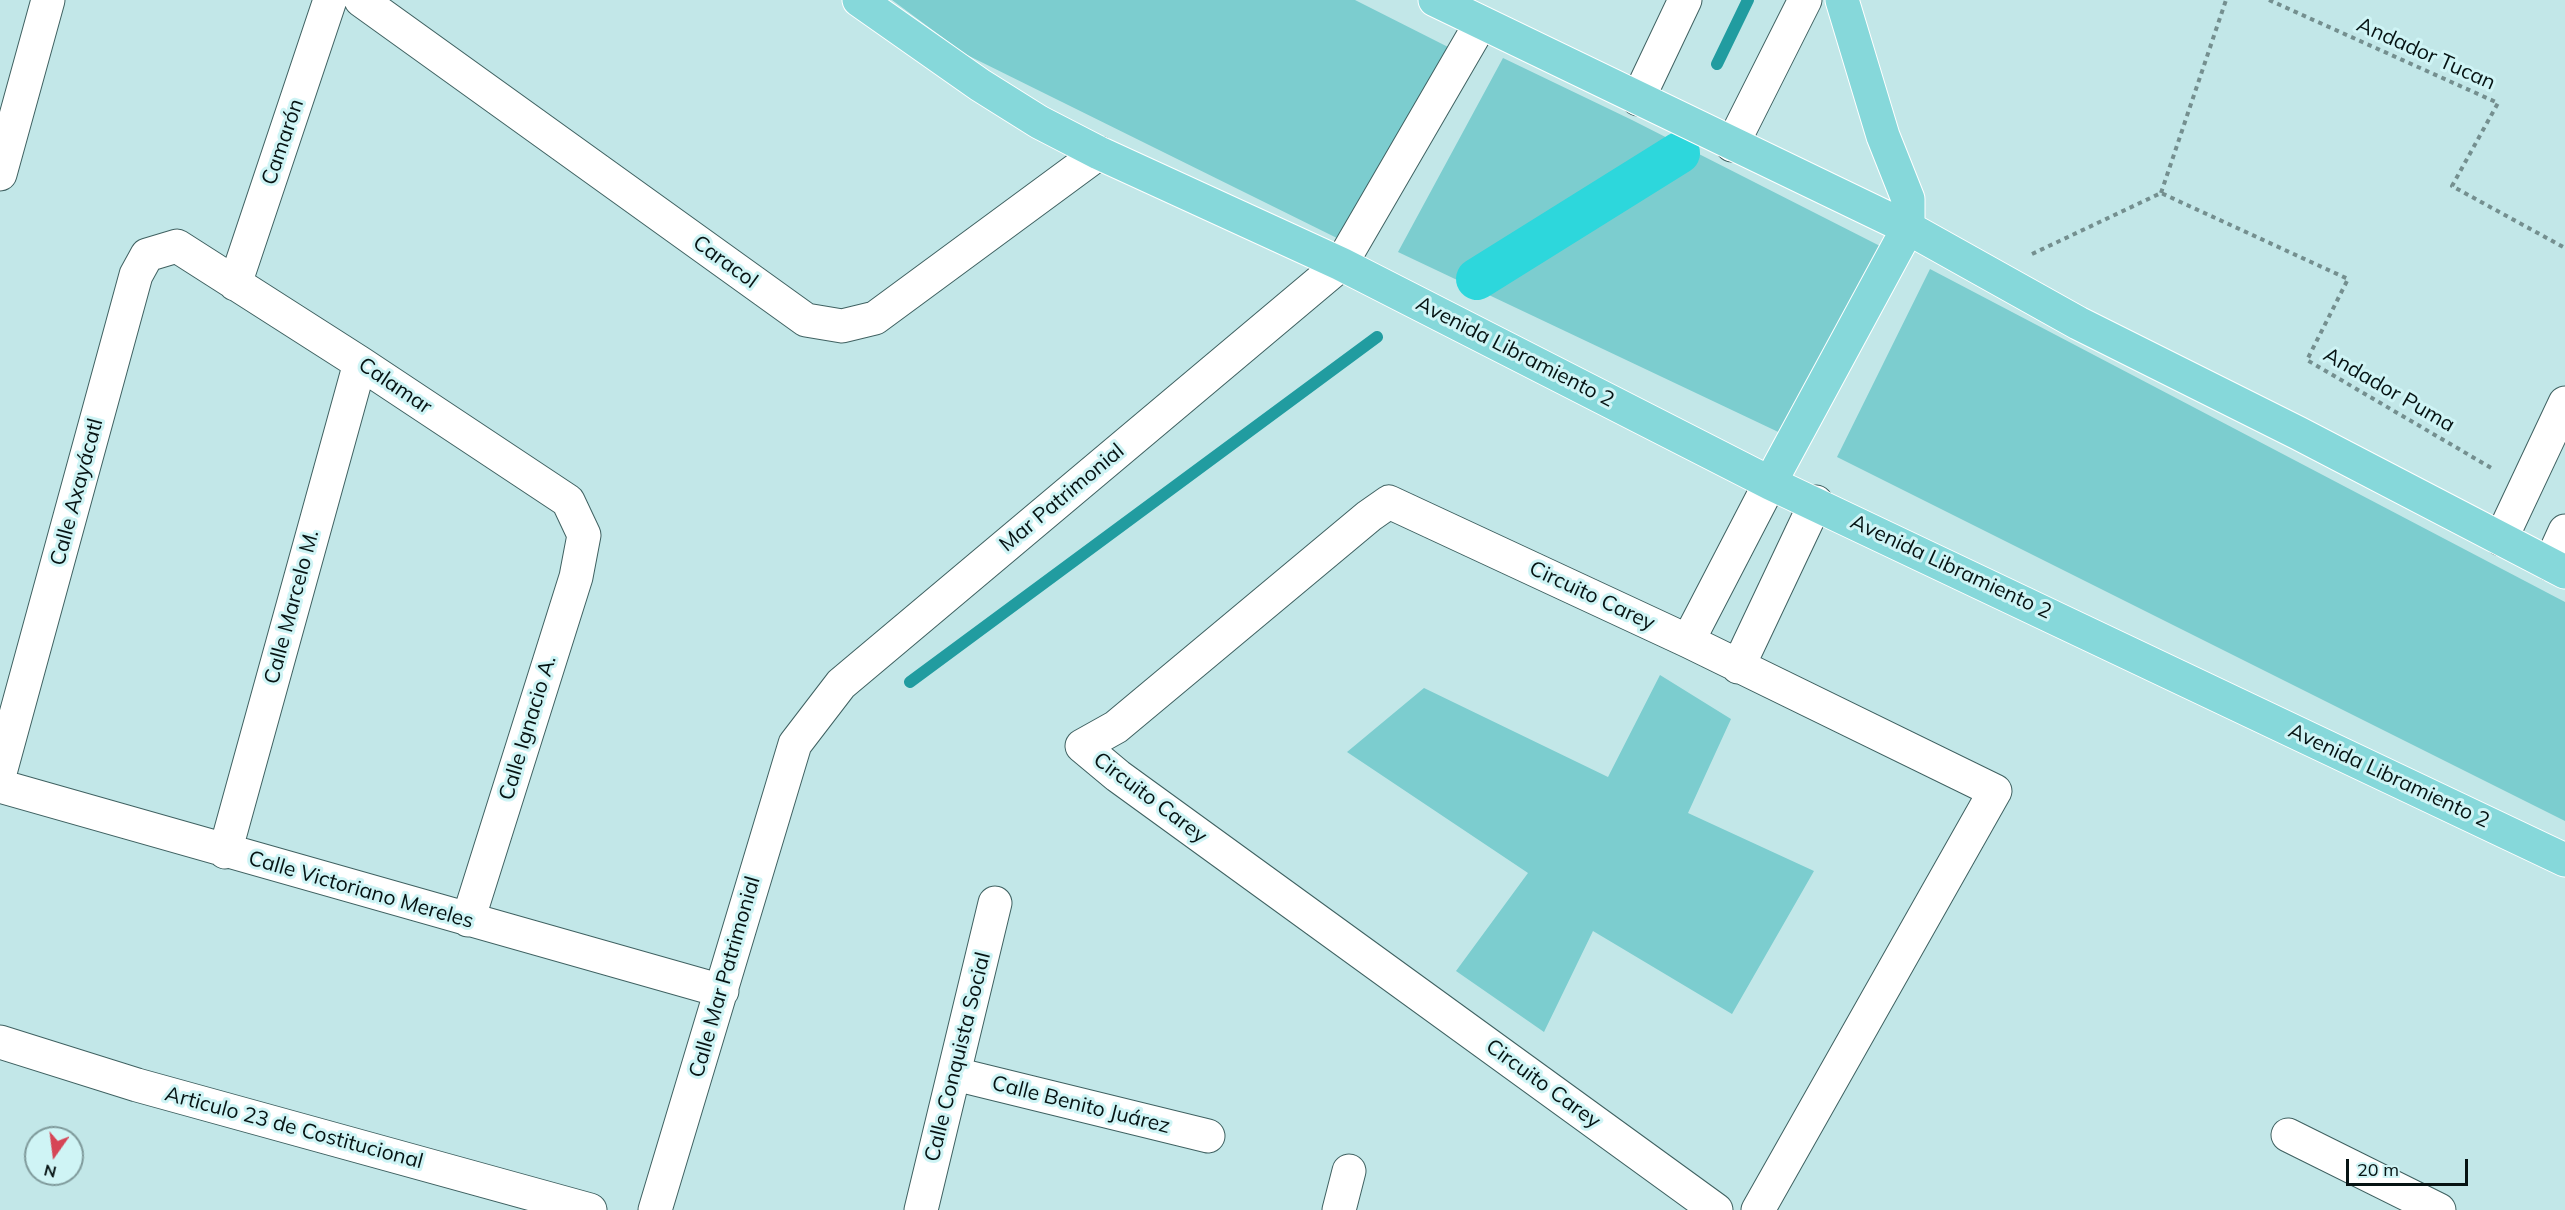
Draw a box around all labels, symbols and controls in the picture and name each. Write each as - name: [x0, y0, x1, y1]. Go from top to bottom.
- street label: Andador Tucan: [2353, 12, 2499, 96]
- street label: Camarón: [257, 96, 309, 188]
- street label: Caracol: [688, 230, 762, 294]
- street label: Avenida Libramiento 2: [1412, 291, 1618, 413]
- street label: Andador Puma: [2319, 342, 2459, 438]
- street label: Calamar: [354, 352, 436, 420]
- street label: Calle Axayácatl: [45, 416, 109, 568]
- street label: Mar Patrimonial: [995, 439, 1129, 557]
- street label: Avenida Libramiento 2: [1846, 509, 2056, 625]
- street label: Calle Marcelo M.: [259, 527, 325, 687]
- street label: Circuito Carey: [1525, 556, 1659, 636]
- street label: Calle Ignacio A.: [494, 653, 562, 803]
- street label: Avenida Libramiento 2: [2284, 718, 2494, 834]
- street label: Circuito Carey: [1088, 747, 1212, 849]
- street label: Calle Victoriano Mereles: [246, 846, 476, 934]
- street label: Calle Mar Patrimonial: [684, 873, 766, 1081]
- street label: Calle Conquista Social: [920, 950, 996, 1164]
- street label: Circuito Carey: [1481, 1034, 1605, 1134]
- street label: Calle Benito Juárez: [989, 1071, 1173, 1139]
- street label: Articulo 23 de Costitucional: [162, 1081, 426, 1175]
- north arrow: [24, 1126, 84, 1186]
- scale bar: [2349, 1147, 2470, 1185]
- text: 20 m: [2357, 1158, 2399, 1181]
- text: N: [42, 1160, 58, 1183]

